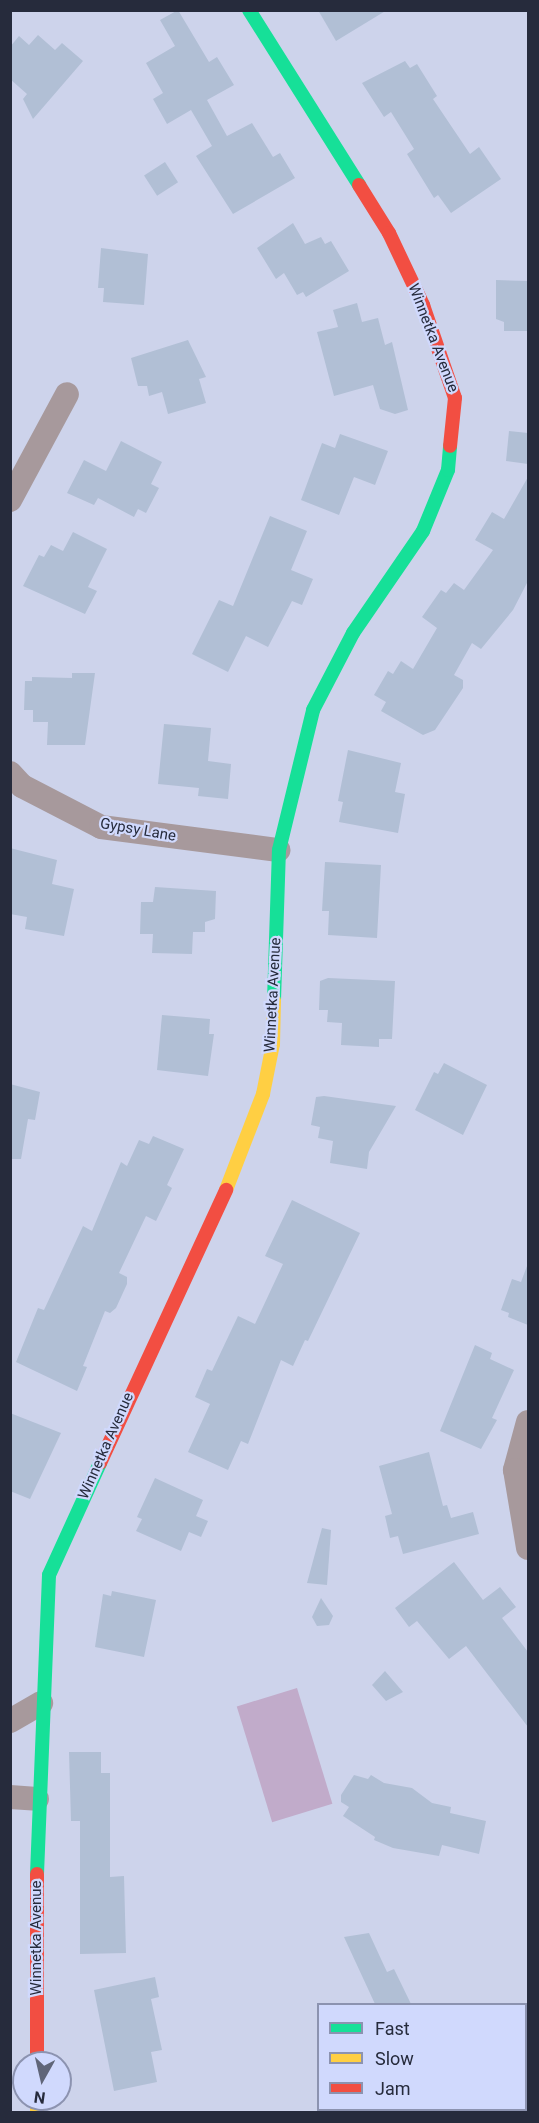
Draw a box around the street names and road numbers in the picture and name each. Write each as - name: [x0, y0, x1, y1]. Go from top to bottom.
- street label: Winnetka Avenue: [404, 281, 462, 395]
- street label: Gypsy Lane: [99, 814, 177, 846]
- street label: Winnetka Avenue: [261, 937, 285, 1053]
- street label: Winnetka Avenue: [74, 1390, 138, 1502]
- street label: Winnetka Avenue: [28, 1881, 46, 1995]

